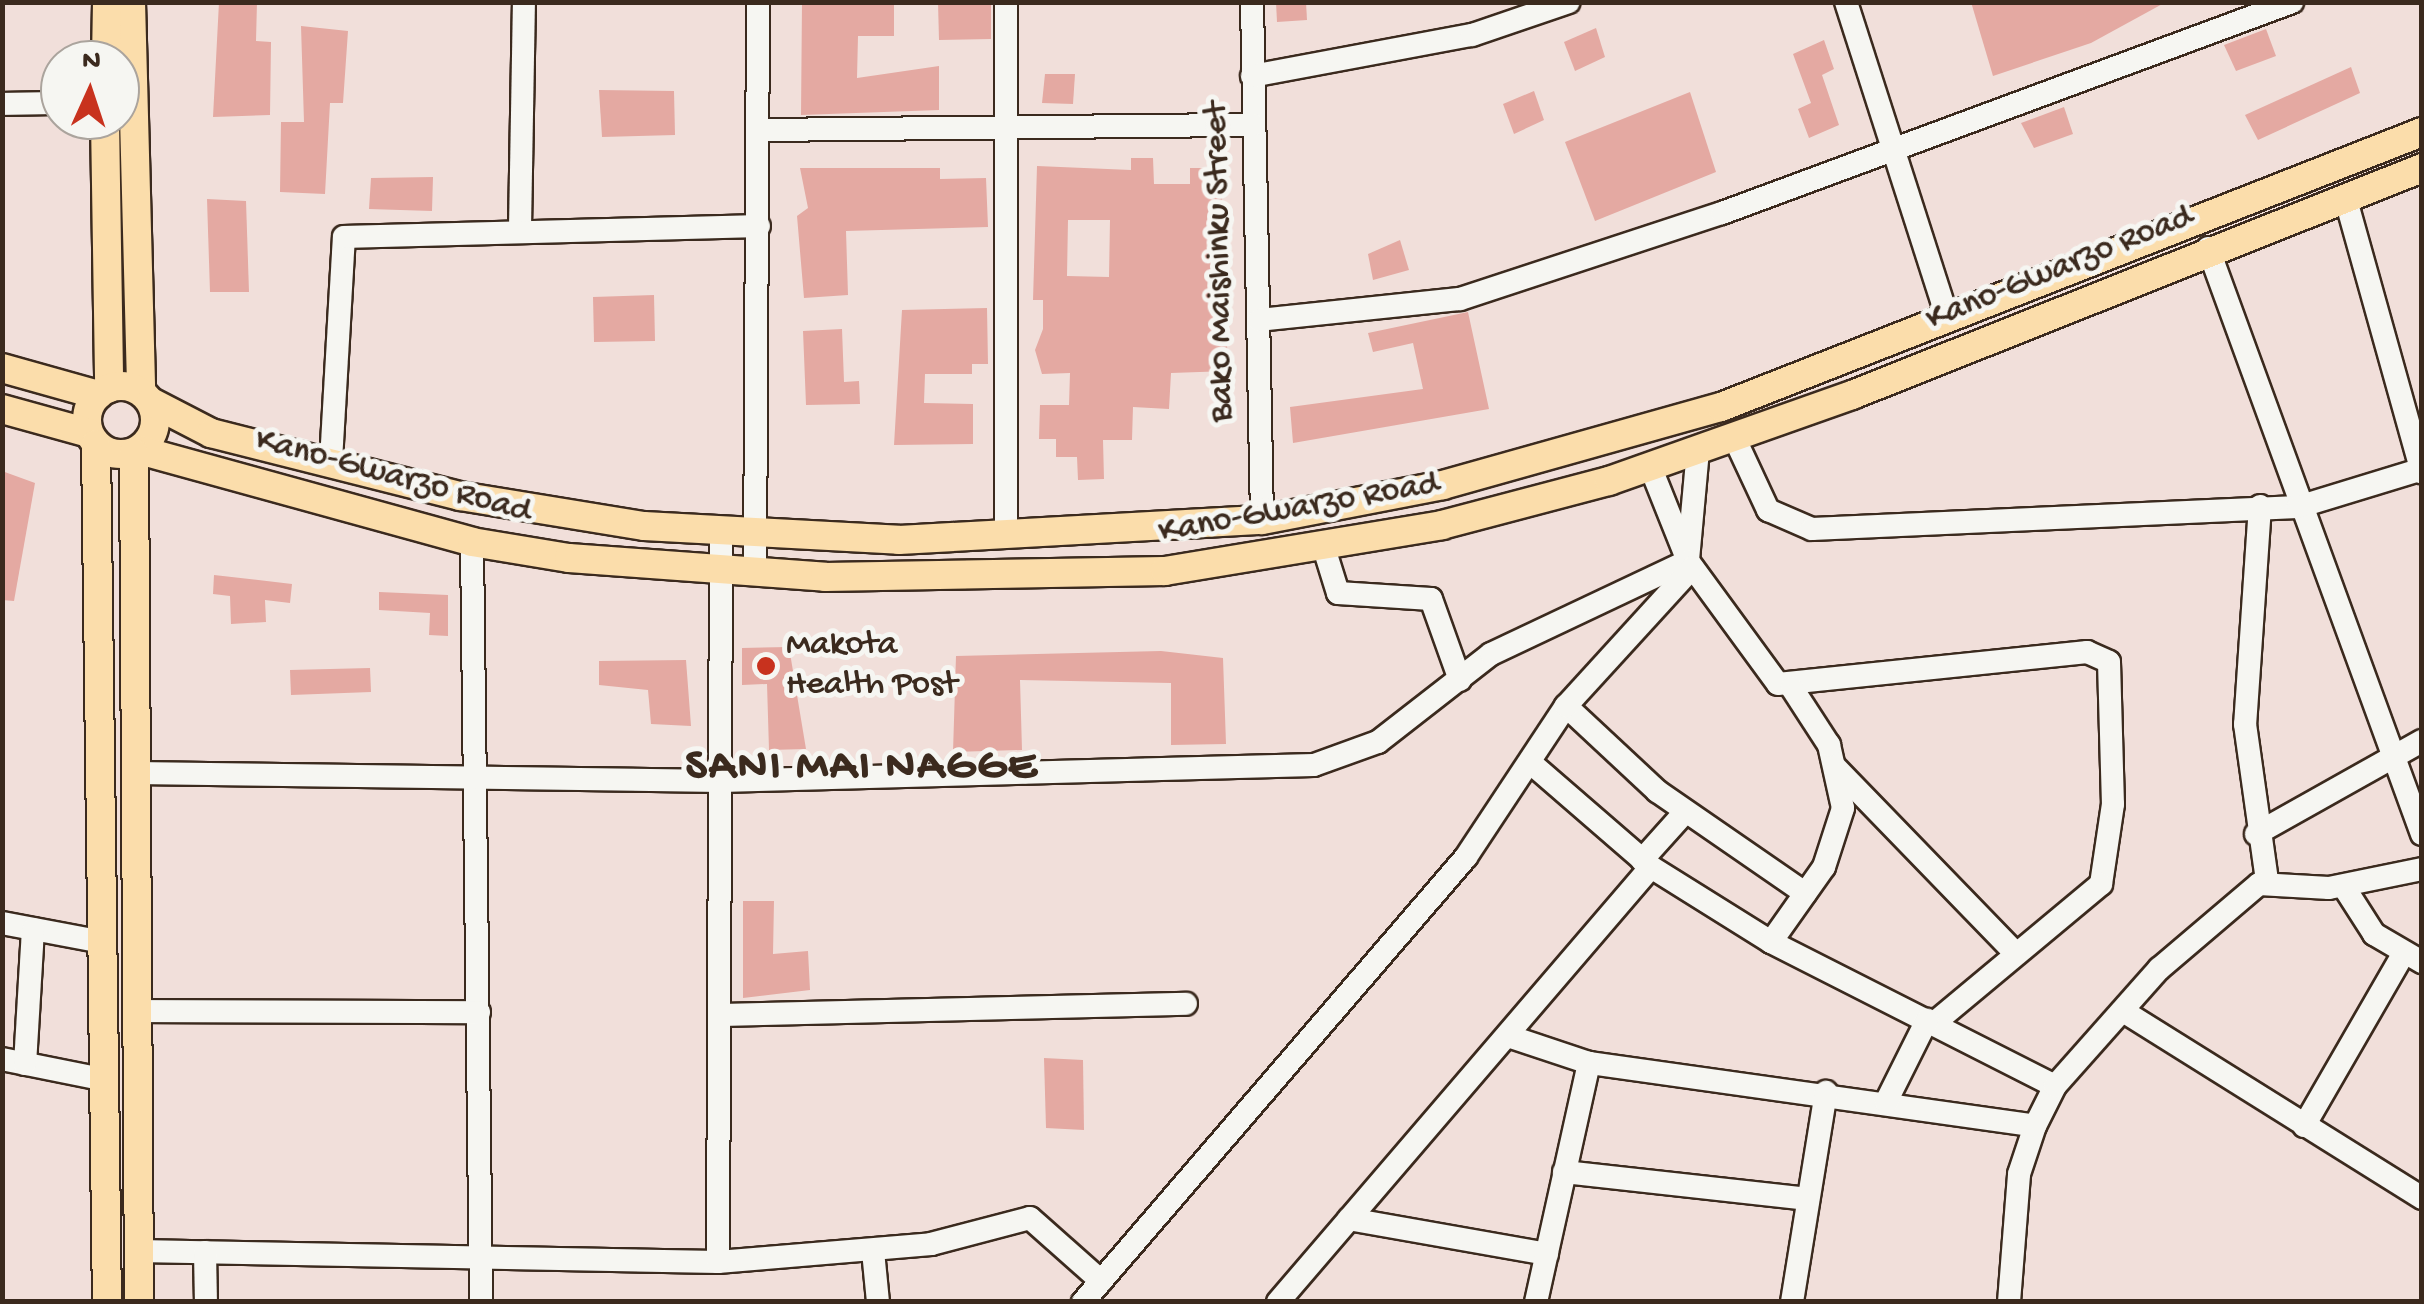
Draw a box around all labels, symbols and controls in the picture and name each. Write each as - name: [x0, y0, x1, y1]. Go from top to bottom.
- north arrow: [40, 40, 140, 140]
- text: N: [81, 45, 101, 78]
- street label: Bako Maishinku Street: [1197, 102, 1245, 422]
- street label: Kano-Gwarzo Road: [1921, 196, 2199, 342]
- street label: Kano-Gwarzo Road: [250, 420, 536, 534]
- street label: Kano-Gwarzo Road: [1156, 464, 1442, 554]
- place label: Makota Health Post: [786, 625, 957, 707]
- marker: Makota Health Post: [755, 655, 777, 677]
- district label: SANI MAI NAGGE: [685, 741, 1039, 795]

